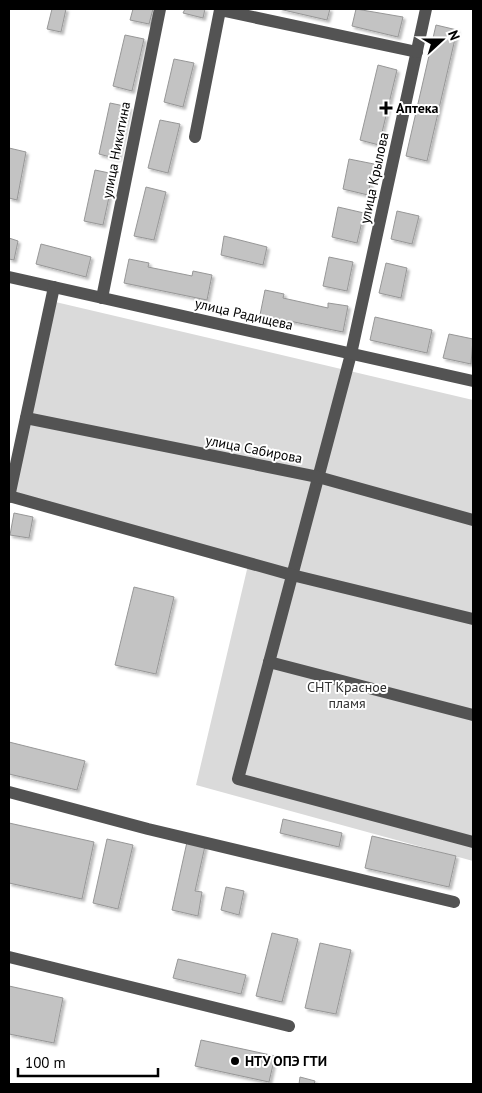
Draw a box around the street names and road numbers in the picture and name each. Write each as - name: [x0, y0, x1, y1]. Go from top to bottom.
- street label: улица Никитина: [98, 100, 134, 200]
- street label: улица Крылова: [356, 130, 393, 225]
- street label: улица Радищева: [193, 294, 295, 334]
- street label: улица Сабирова: [204, 431, 304, 467]

